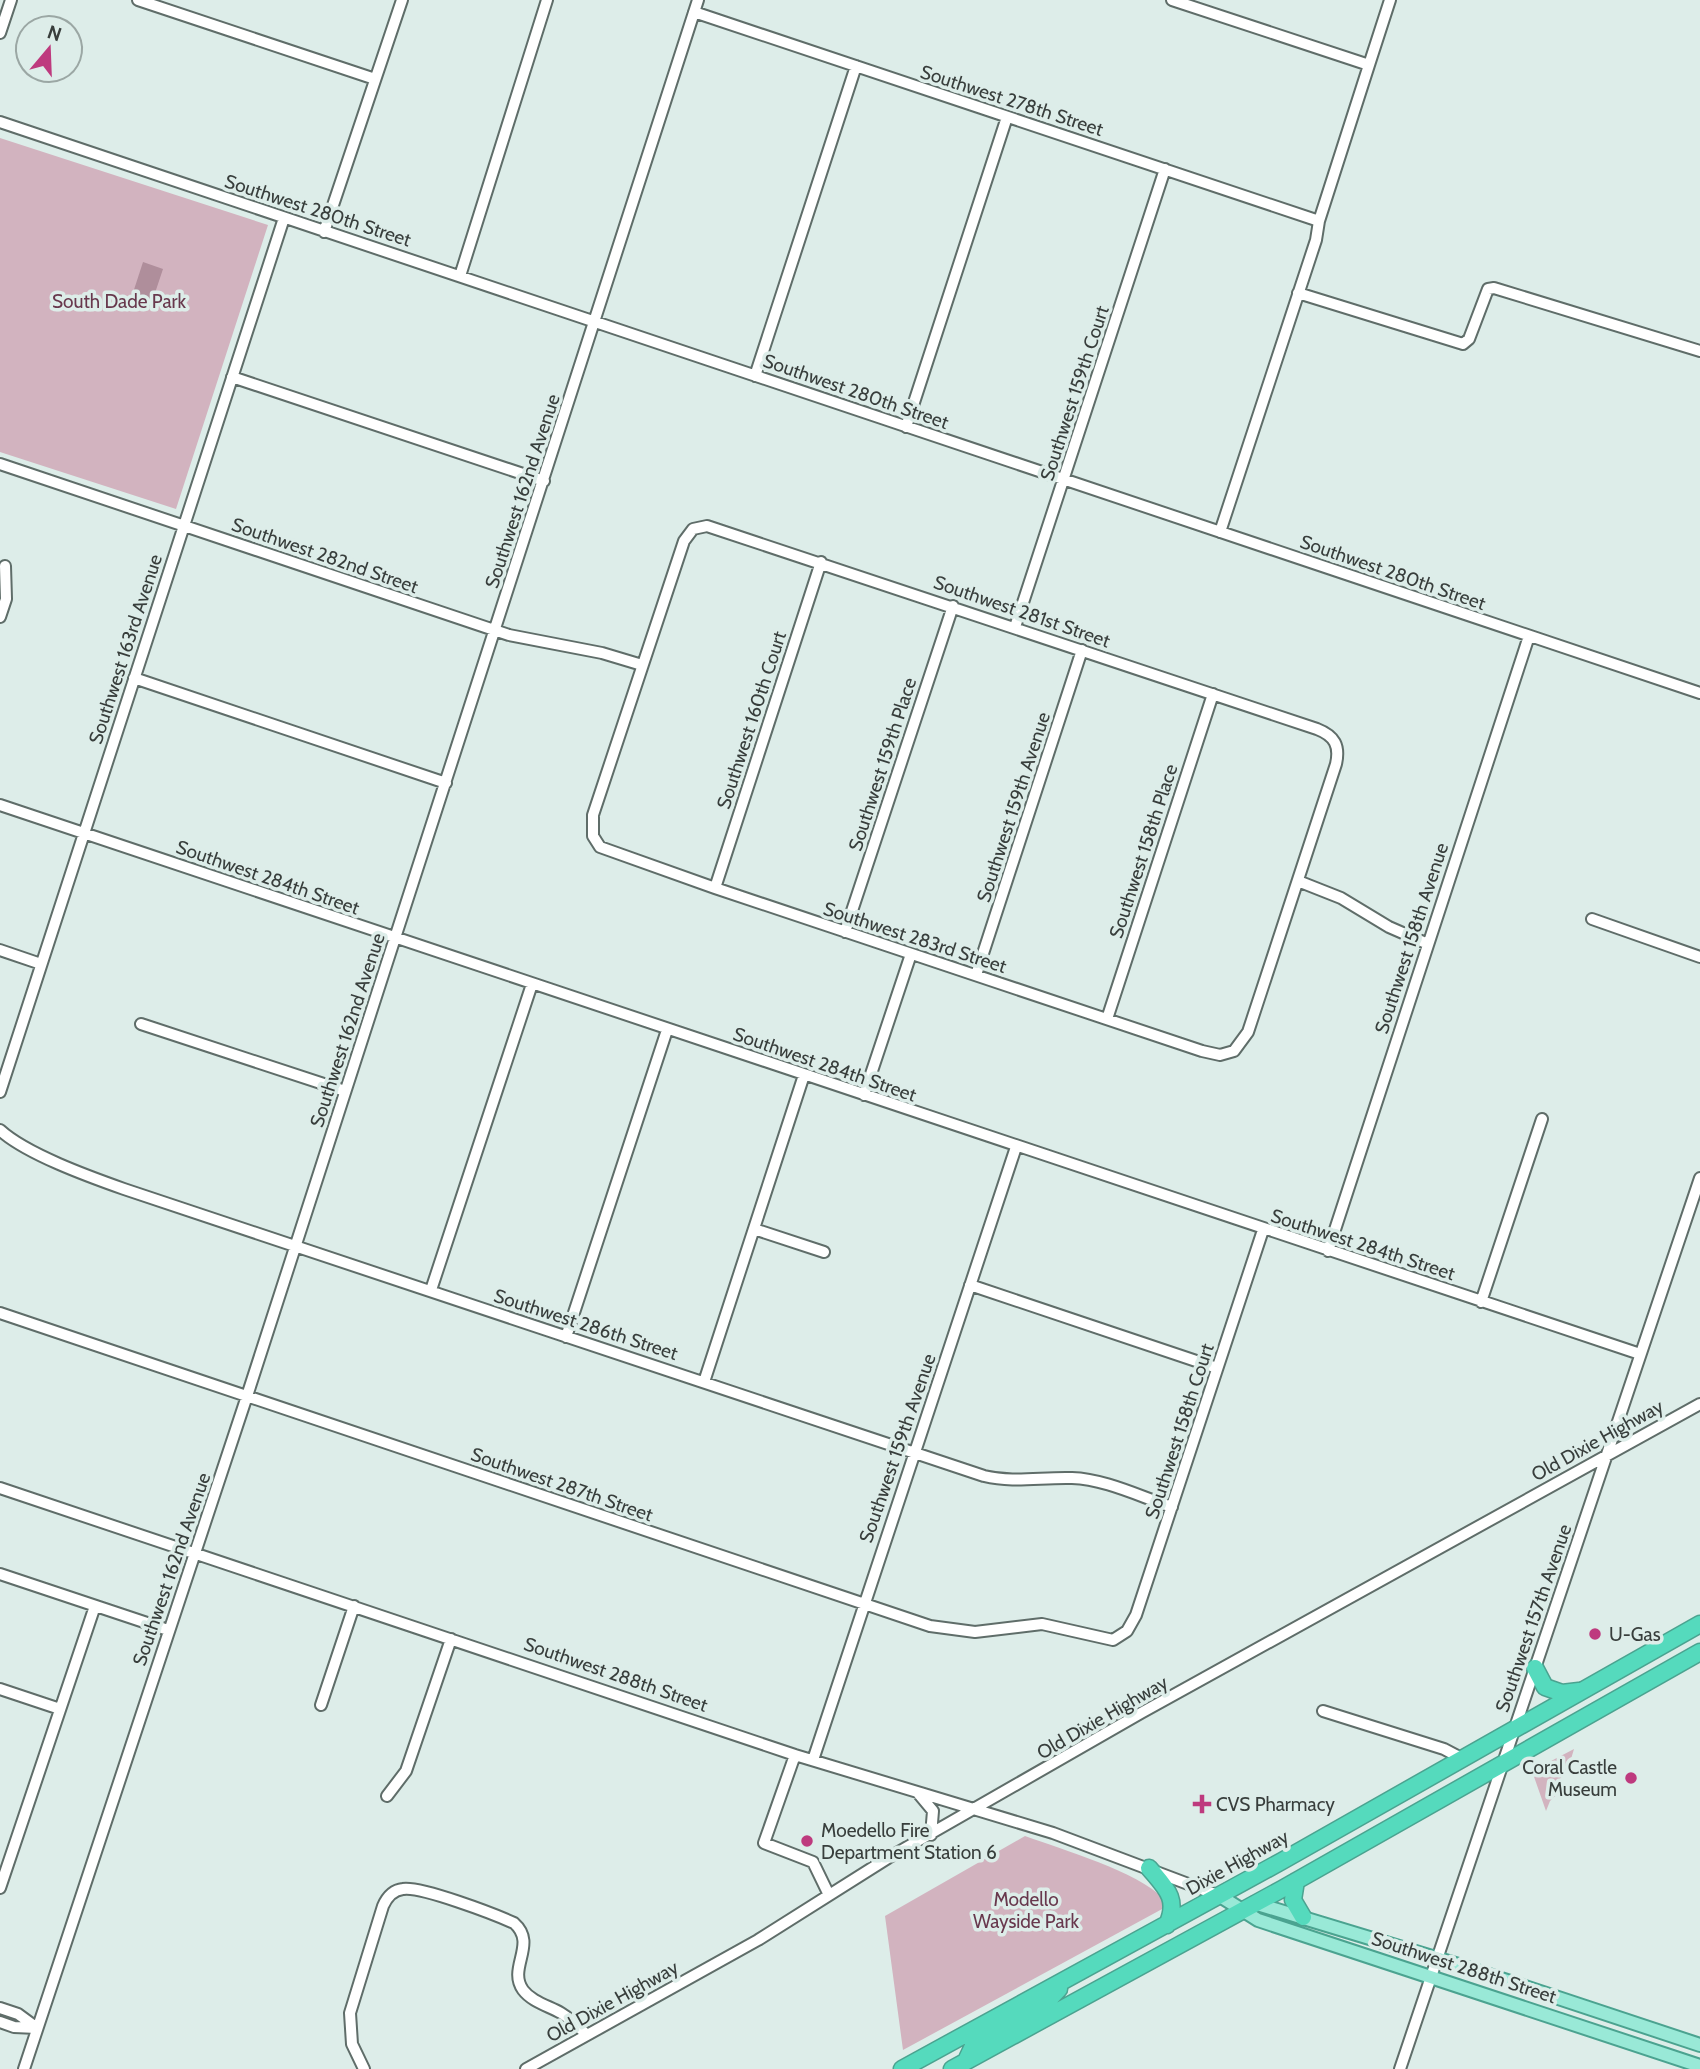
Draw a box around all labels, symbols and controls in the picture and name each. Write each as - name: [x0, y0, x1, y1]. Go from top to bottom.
- north arrow: [14, 14, 84, 84]
- text: N: [44, 20, 64, 46]
- street label: Southwest 278th Street: [918, 60, 1107, 141]
- street label: Southwest 280th Street: [222, 169, 414, 252]
- park label: South Dade Park: [52, 290, 187, 313]
- street label: Southwest 159th Court: [1035, 302, 1114, 483]
- street label: Southwest 280th Street: [760, 349, 952, 434]
- street label: Southwest 162nd Avenue: [480, 391, 565, 591]
- street label: Southwest 282nd Street: [229, 513, 422, 598]
- street label: Southwest 280th Street: [1297, 530, 1489, 615]
- street label: Southwest 163rd Avenue: [84, 551, 167, 747]
- street label: Southwest 281st Street: [931, 570, 1114, 653]
- street label: Southwest 160th Court: [712, 628, 791, 812]
- street label: Southwest 159th Place: [844, 674, 921, 854]
- street label: Southwest 159th Avenue: [972, 709, 1055, 905]
- street label: Southwest 158th Place: [1104, 761, 1183, 941]
- street label: Southwest 284th Street: [173, 835, 363, 920]
- street label: Southwest 158th Avenue: [1370, 840, 1453, 1036]
- street label: Southwest 283rd Street: [820, 897, 1010, 978]
- street label: Southwest 162nd Avenue: [305, 930, 390, 1130]
- street label: Southwest 284th Street: [730, 1022, 920, 1107]
- street label: Southwest 284th Street: [1268, 1204, 1458, 1285]
- street label: Southwest 286th Street: [491, 1284, 681, 1365]
- street label: Southwest 158th Court: [1140, 1340, 1219, 1522]
- street label: Southwest 159th Avenue: [854, 1350, 941, 1546]
- street label: Old Dixie Highway: [1527, 1394, 1668, 1486]
- street label: Southwest 287th Street: [468, 1443, 656, 1527]
- street label: Southwest 162nd Avenue: [128, 1469, 215, 1669]
- street label: Southwest 157th Avenue: [1490, 1521, 1577, 1715]
- place label: U-Gas: [1609, 1623, 1661, 1646]
- marker: U-Gas: [1587, 1626, 1603, 1642]
- street label: Southwest 288th Street: [521, 1632, 711, 1717]
- street label: Old Dixie Highway: [1033, 1670, 1172, 1764]
- place label: Coral Castle Museum: [1522, 1756, 1617, 1801]
- marker: Coral Castle Museum: [1623, 1770, 1639, 1786]
- place label: CVS Pharmacy: [1216, 1793, 1335, 1816]
- marker: CVS Pharmacy: [1194, 1796, 1210, 1812]
- place label: Moedello Fire Department Station 6: [821, 1819, 997, 1864]
- street label: Dixie Highway: [1182, 1825, 1293, 1900]
- marker: Moedello Fire Department Station 6: [799, 1833, 815, 1849]
- park label: Modello Wayside Park: [973, 1888, 1080, 1933]
- street label: Southwest 288th Street: [1369, 1927, 1560, 2008]
- street label: Old Dixie Highway: [542, 1955, 683, 2047]

